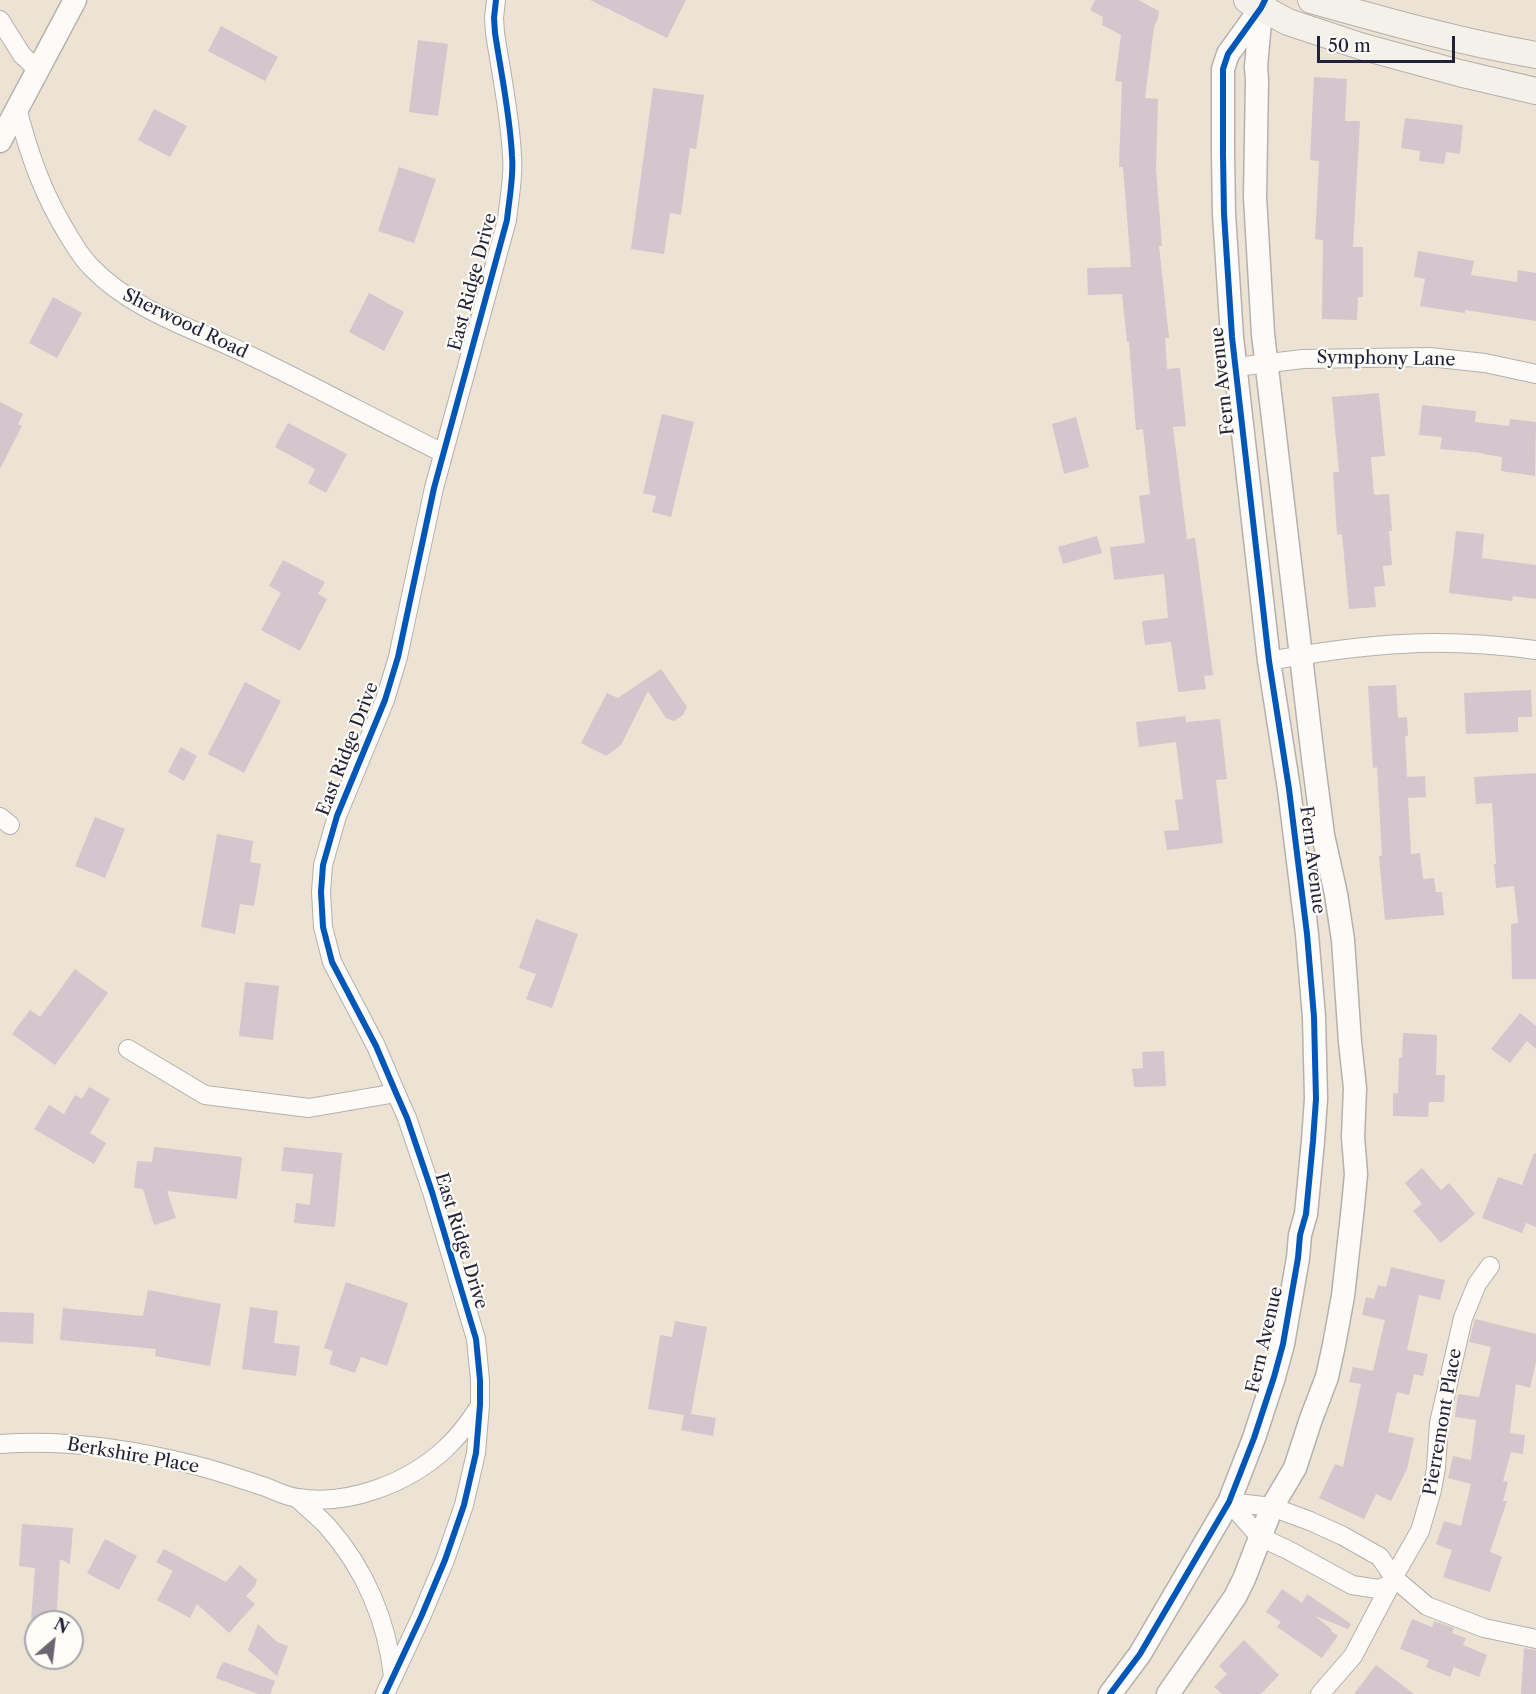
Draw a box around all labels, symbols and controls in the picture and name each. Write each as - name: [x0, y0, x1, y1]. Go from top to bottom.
- scale bar: [1320, 24, 1458, 62]
- text: 50 m: [1328, 35, 1371, 57]
- street label: East Ridge Drive: [444, 211, 502, 353]
- street label: Sherwood Road: [119, 284, 251, 364]
- street label: Fern Avenue: [1207, 326, 1239, 436]
- street label: Symphony Lane: [1316, 347, 1456, 371]
- street label: East Ridge Drive: [313, 679, 383, 819]
- street label: Fern Avenue: [1295, 805, 1329, 915]
- street label: East Ridge Drive: [430, 1170, 492, 1312]
- street label: Fern Avenue: [1242, 1285, 1288, 1395]
- street label: Pierremont Place: [1419, 1347, 1467, 1497]
- street label: Berkshire Place: [65, 1434, 201, 1478]
- north arrow: [24, 1610, 84, 1670]
- text: N: [51, 1614, 72, 1638]

